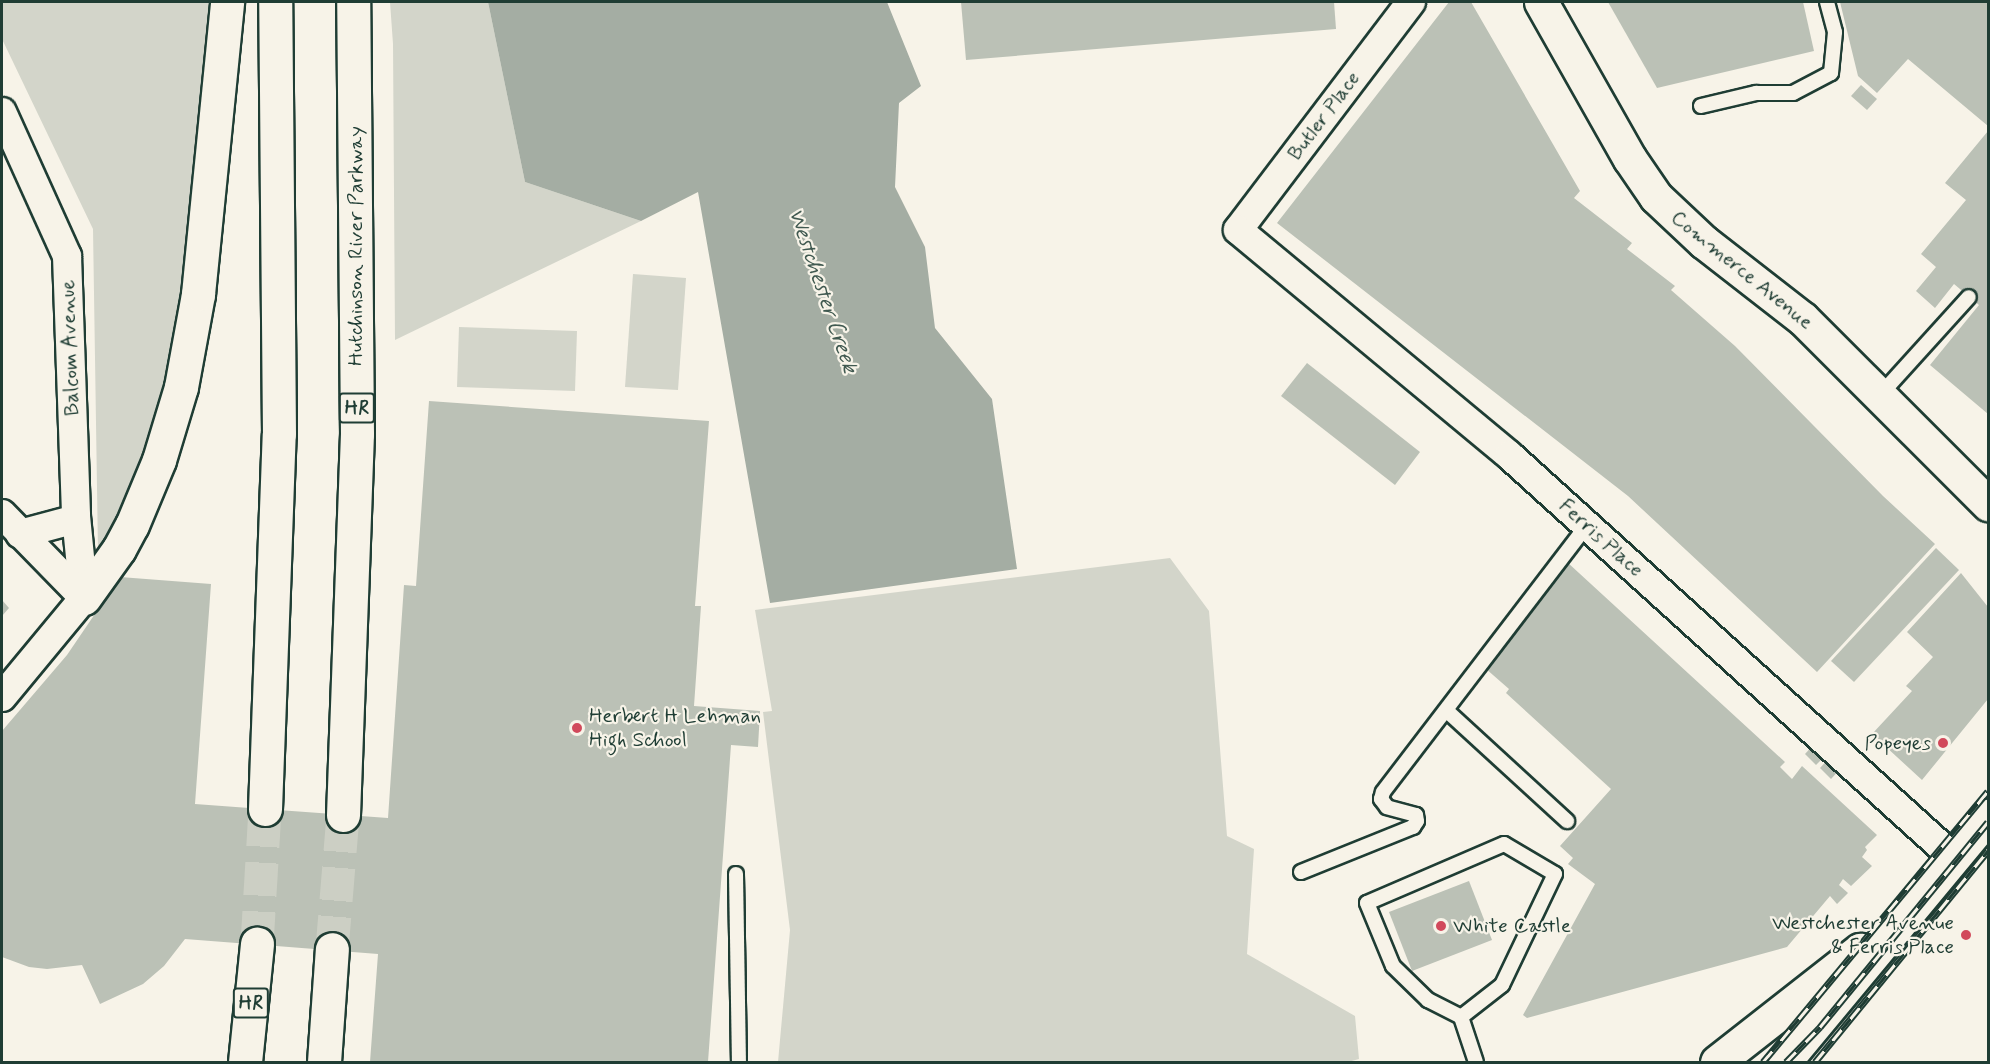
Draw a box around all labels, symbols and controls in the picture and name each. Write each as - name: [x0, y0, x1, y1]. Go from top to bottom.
- street label: Butler Place: [1282, 66, 1366, 166]
- street label: Hutchinson River Parkway: [343, 128, 369, 364]
- water label: Westchester Creek: [781, 205, 863, 377]
- street label: Commerce Avenue: [1666, 205, 1818, 335]
- street label: Balcom Avenue: [55, 280, 85, 416]
- road number: HR: [338, 391, 376, 425]
- street label: Ferris Place: [1553, 493, 1649, 583]
- place label: Herbert H Lehman High School: [589, 703, 761, 753]
- marker: Herbert H Lehman High School: [570, 721, 584, 735]
- place label: Popeyes: [1865, 730, 1931, 756]
- marker: Popeyes: [1936, 736, 1950, 750]
- place label: Westchester Avenue & Ferris Place: [1775, 910, 1954, 960]
- place label: White Castle: [1453, 913, 1569, 939]
- marker: White Castle: [1434, 919, 1448, 933]
- marker: Westchester Avenue & Ferris Place: [1959, 928, 1973, 942]
- road number: HR: [232, 986, 270, 1020]

